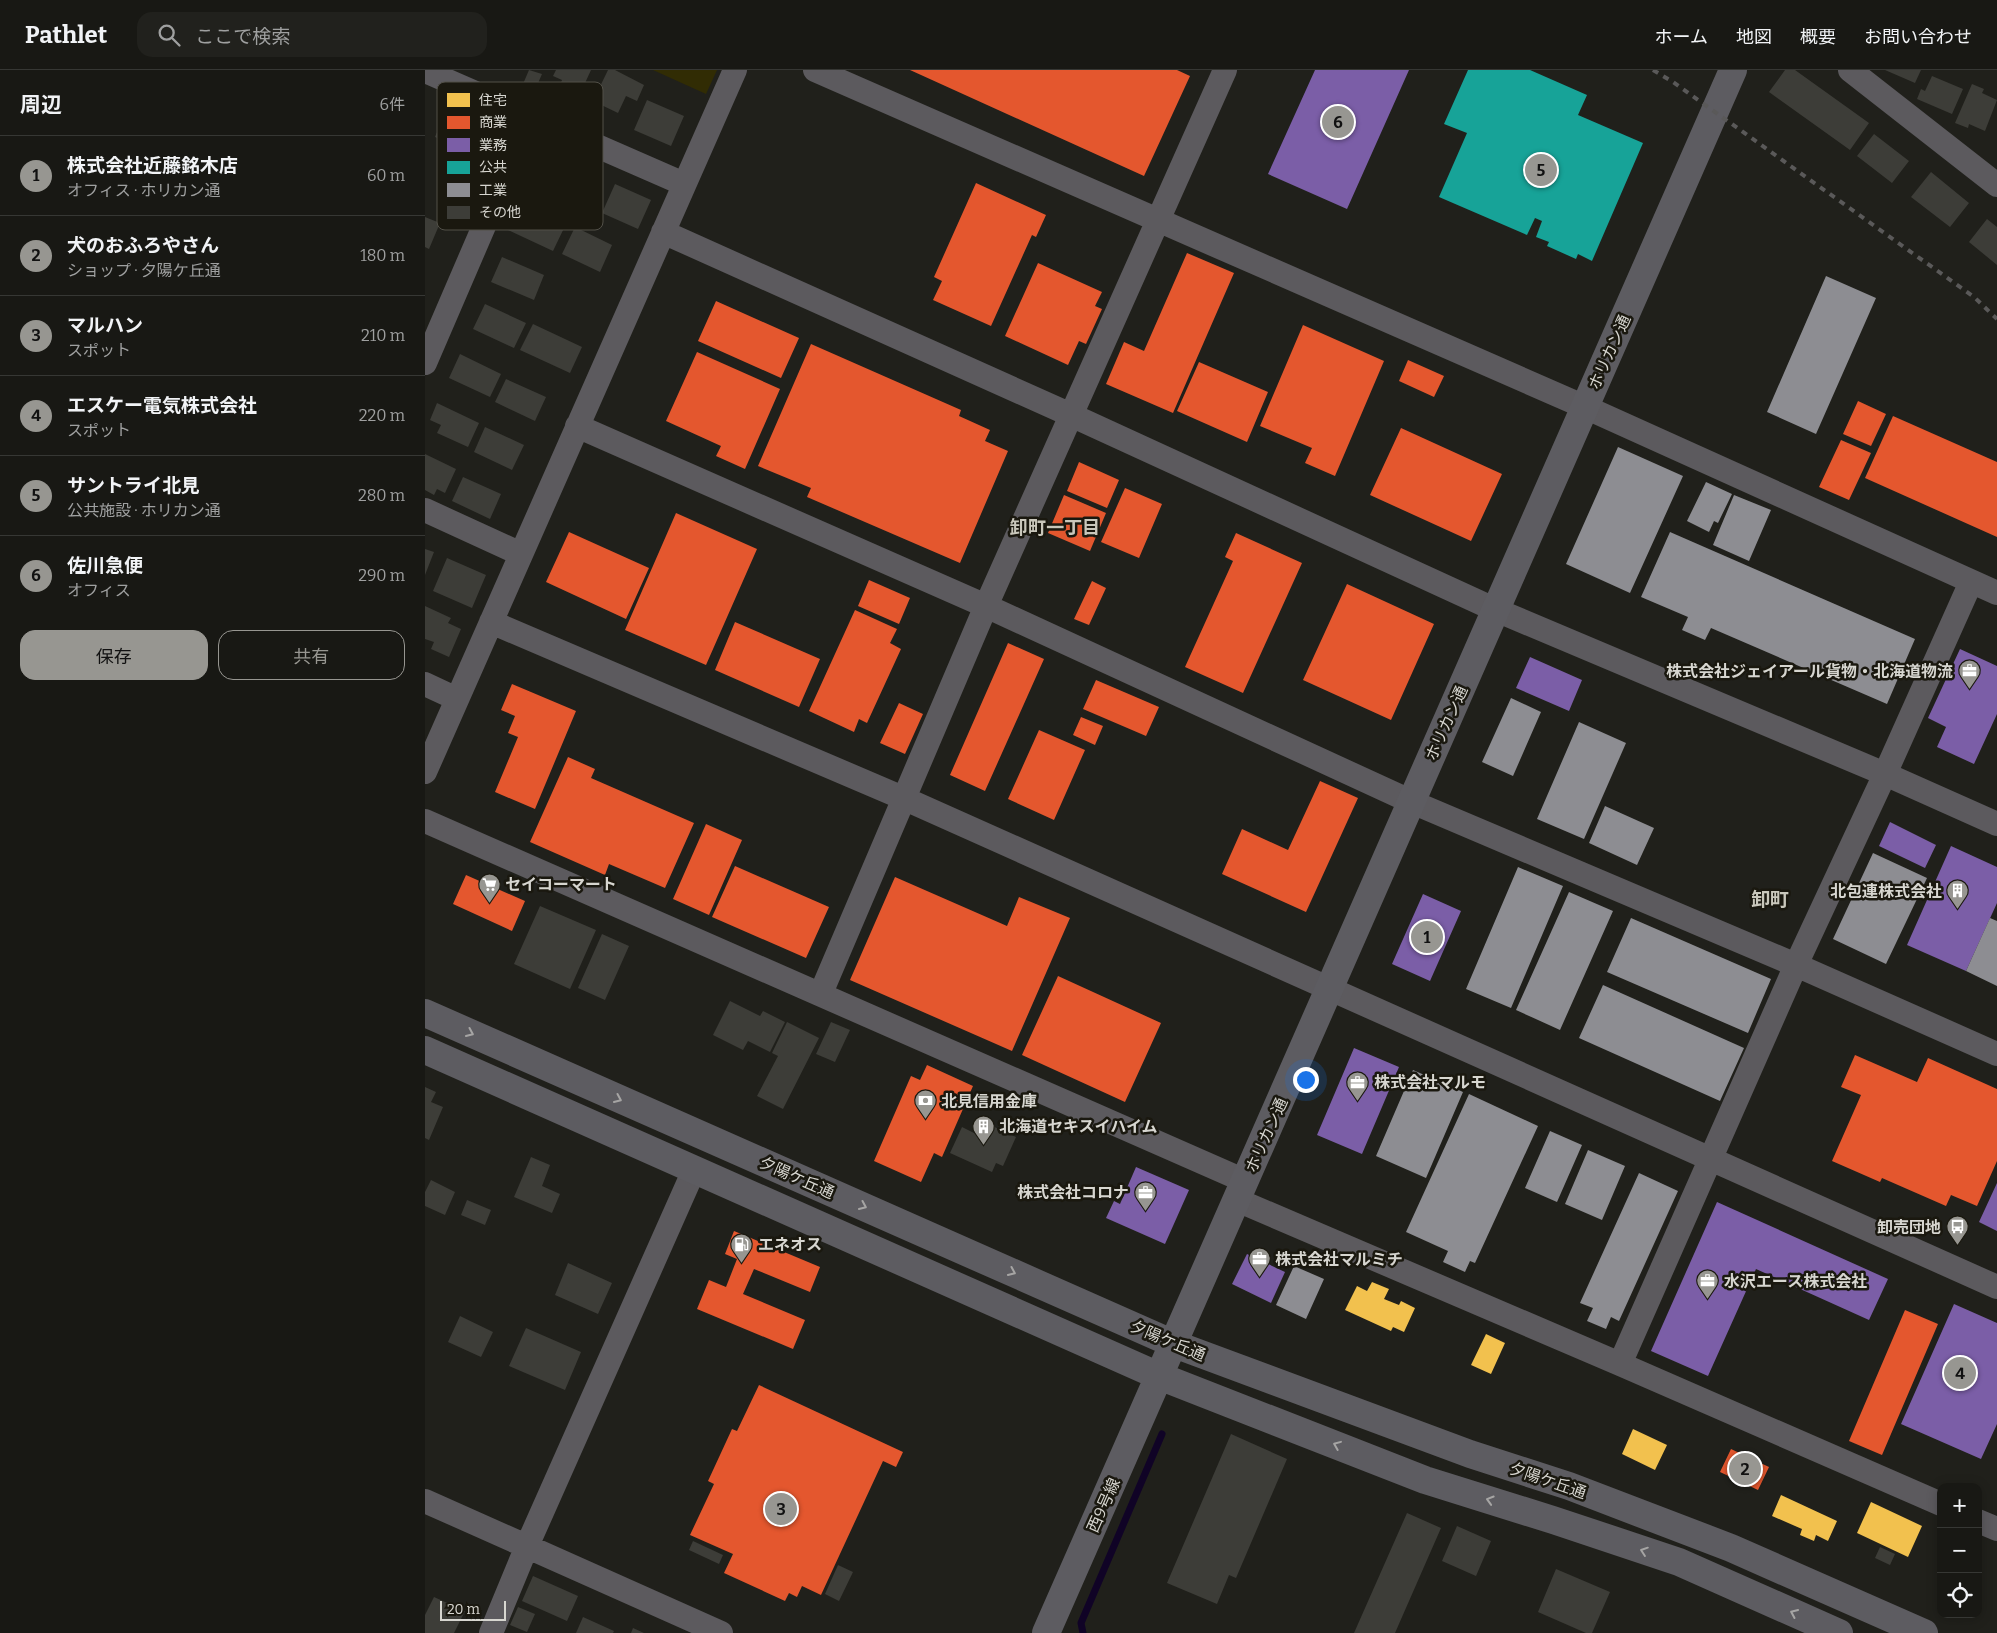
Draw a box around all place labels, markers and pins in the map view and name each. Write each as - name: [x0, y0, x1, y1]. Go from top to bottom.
- pin: 6: [1322, 103, 1354, 141]
- pin: 5: [1525, 151, 1557, 189]
- office icon: 株式会社ジェイアール貨物・北海道物流: [1957, 659, 1981, 690]
- place label: 株式会社ジェイアール貨物・北海道物流: [1666, 662, 1953, 681]
- supermarket icon: セイコーマート: [477, 872, 501, 903]
- place label: セイコーマート: [505, 875, 617, 894]
- building icon: 北包連株式会社: [1946, 879, 1970, 910]
- place label: 北包連株式会社: [1830, 882, 1942, 901]
- pin: 1: [1411, 918, 1443, 956]
- office icon: 株式会社マルモ: [1346, 1070, 1370, 1101]
- place label: 株式会社マルモ: [1374, 1073, 1486, 1092]
- bank icon: 北見信用金庫: [913, 1089, 937, 1120]
- place label: 北見信用金庫: [941, 1092, 1037, 1111]
- building icon: 北海道セキスイハイム: [971, 1114, 995, 1145]
- place label: 北海道セキスイハイム: [999, 1117, 1158, 1136]
- office icon: 株式会社コロナ: [1133, 1180, 1157, 1211]
- place label: 株式会社コロナ: [1017, 1183, 1129, 1202]
- bus stop icon: 卸売団地: [1945, 1215, 1969, 1246]
- place label: 卸売団地: [1877, 1218, 1941, 1237]
- fuel station icon: エネオス: [730, 1232, 754, 1263]
- place label: エネオス: [758, 1235, 822, 1254]
- office icon: 株式会社マルミチ: [1247, 1247, 1271, 1278]
- place label: 株式会社マルミチ: [1275, 1250, 1403, 1269]
- office icon: 水沢エース株式会社: [1696, 1269, 1720, 1300]
- place label: 水沢エース株式会社: [1724, 1272, 1867, 1291]
- pin: 4: [1944, 1354, 1976, 1392]
- pin: 2: [1729, 1450, 1761, 1488]
- pin: 3: [765, 1490, 797, 1528]

